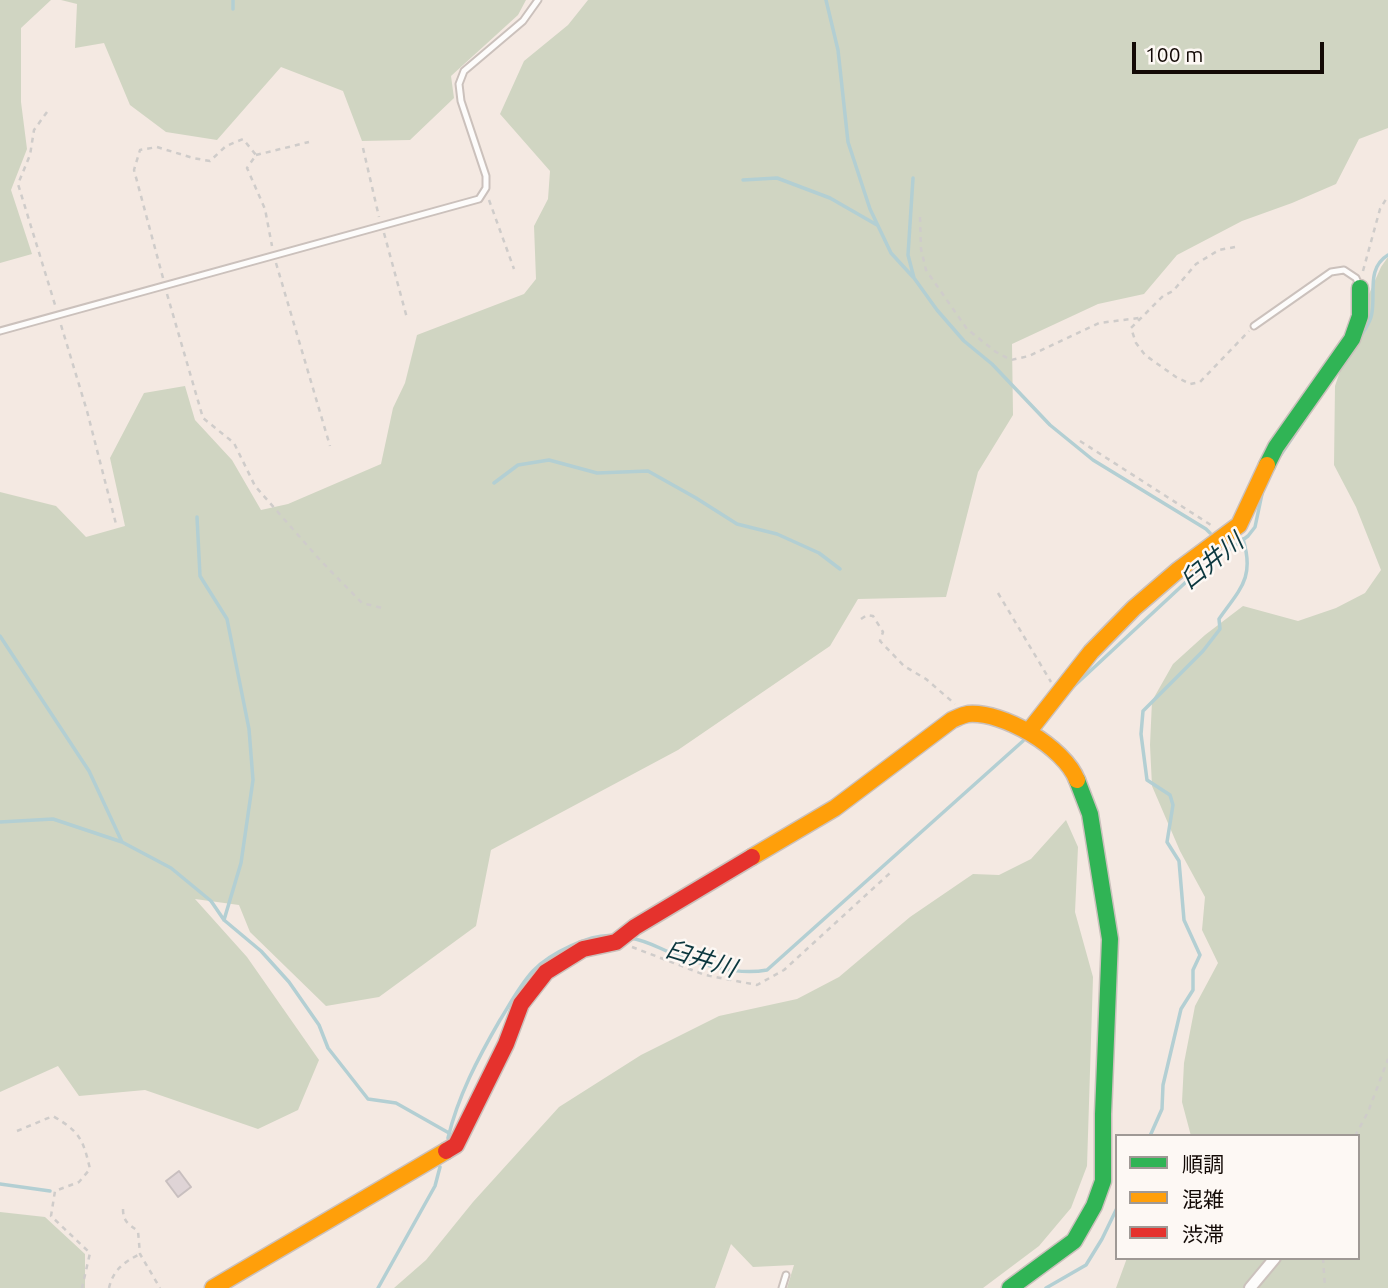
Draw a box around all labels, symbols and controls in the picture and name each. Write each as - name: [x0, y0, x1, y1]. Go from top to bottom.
- scale bar: [1136, 28, 1328, 72]
- text: 100 m: [1145, 42, 1203, 66]
- water label: 臼井川: [1175, 527, 1249, 595]
- water label: 臼井川: [662, 935, 740, 983]
- legend: [1115, 1134, 1360, 1260]
- text: 順調: [1182, 1152, 1224, 1176]
- text: 混雑: [1182, 1187, 1224, 1211]
- text: 渋滞: [1182, 1222, 1224, 1246]

